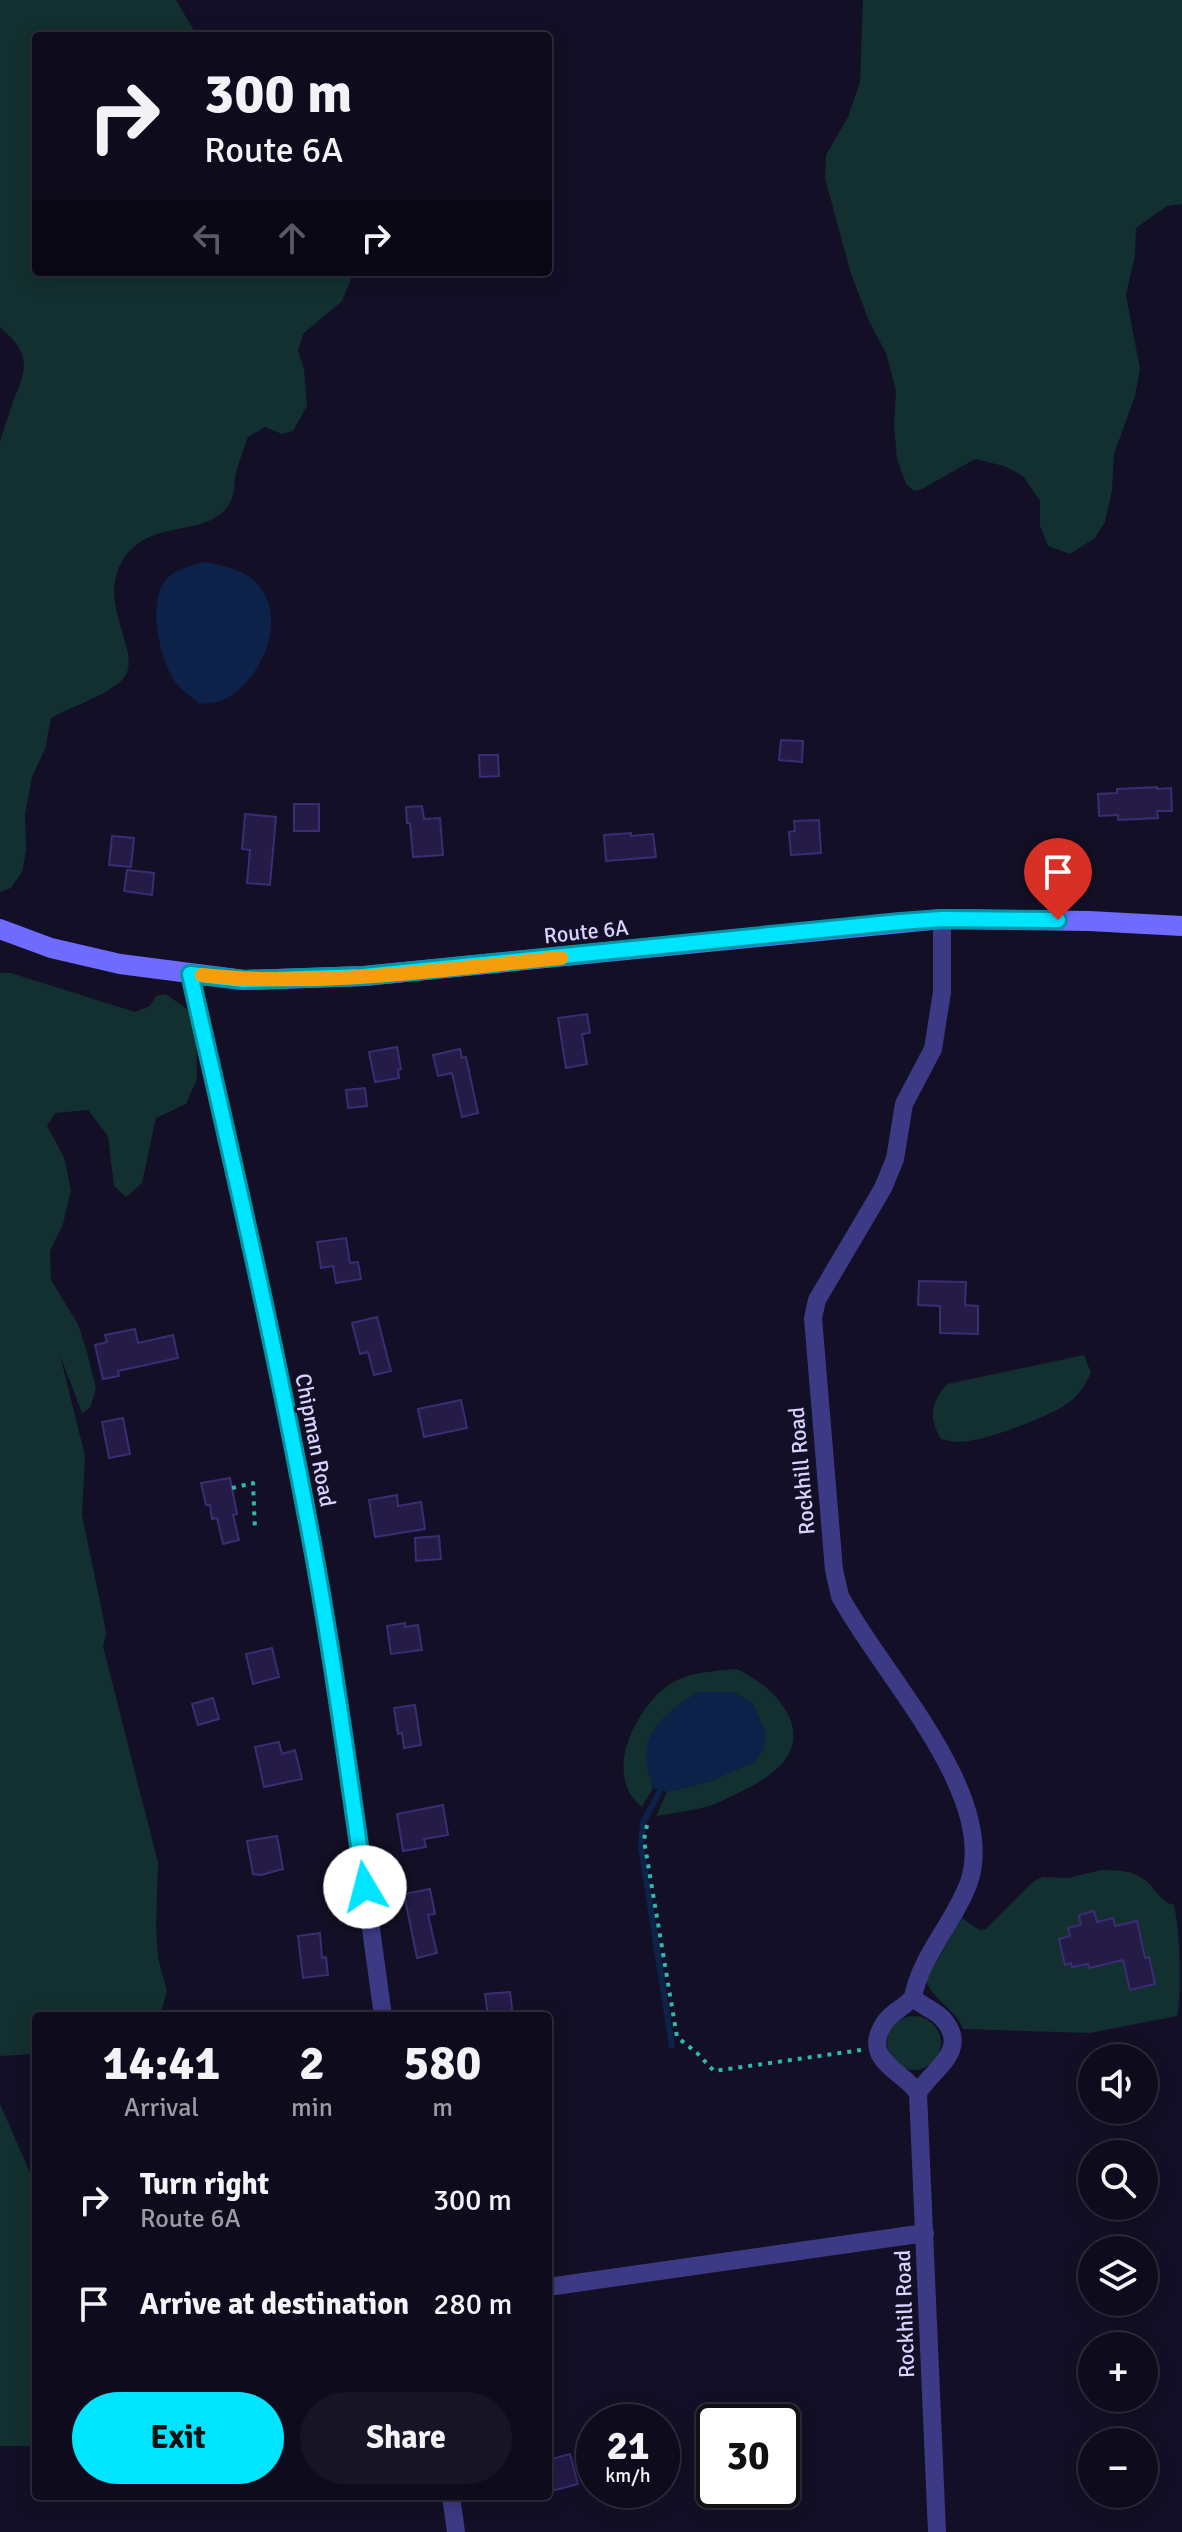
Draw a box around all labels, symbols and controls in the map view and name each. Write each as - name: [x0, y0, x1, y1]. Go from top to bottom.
- text: 300 m: [204, 59, 352, 128]
- icon: right: [72, 64, 176, 168]
- text: Route 6A: [204, 128, 343, 173]
- icon: left: [186, 216, 230, 260]
- icon: ahead: [270, 216, 314, 260]
- icon: right: [354, 216, 398, 260]
- pin: [1024, 838, 1092, 920]
- icon: arrive: [1036, 850, 1080, 894]
- street label: Route 6A: [542, 914, 630, 949]
- street label: Chipman Road: [289, 1371, 342, 1509]
- street label: Rockhill Road: [782, 1406, 821, 1536]
- position arrow: [323, 1845, 407, 1929]
- text: 14:41: [103, 2034, 220, 2093]
- text: 2: [299, 2034, 325, 2093]
- text: 580: [404, 2034, 481, 2093]
- map controls: [1078, 2044, 1158, 2508]
- button: sound: [1078, 2044, 1158, 2124]
- text: Arrival: [124, 2092, 199, 2124]
- text: min: [291, 2092, 333, 2124]
- text: m: [432, 2092, 453, 2124]
- button: search: [1078, 2140, 1158, 2220]
- text: Turn right: [140, 2166, 269, 2203]
- icon: right: [72, 2178, 116, 2222]
- text: 300 m: [433, 2182, 512, 2219]
- text: Route 6A: [140, 2203, 241, 2235]
- button: layers: [1078, 2236, 1158, 2316]
- street label: Rockhill Road: [889, 2249, 920, 2379]
- icon: arrive: [72, 2282, 116, 2326]
- text: Arrive at destination: [140, 2286, 409, 2323]
- text: 280 m: [433, 2286, 512, 2323]
- button: +: [1078, 2332, 1158, 2412]
- button: Exit: [72, 2392, 284, 2484]
- button: Share: [300, 2392, 512, 2484]
- speed limit sign: 30: [696, 2404, 800, 2508]
- text: 21: [606, 2421, 650, 2471]
- button: −: [1078, 2428, 1158, 2508]
- text: km/h: [605, 2463, 651, 2488]

